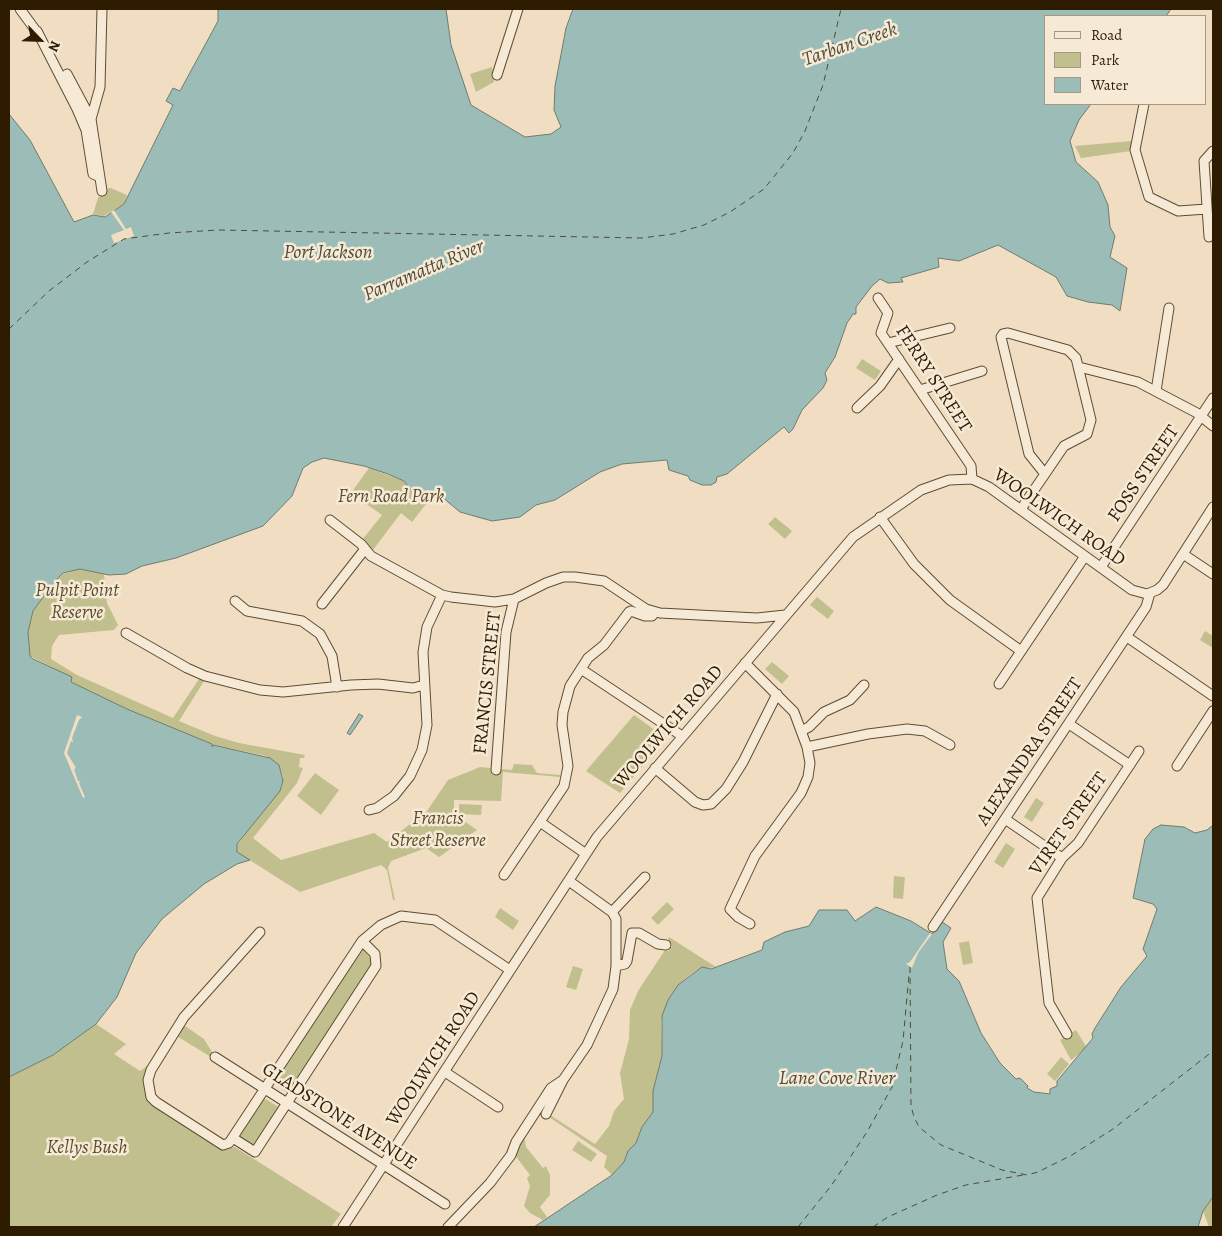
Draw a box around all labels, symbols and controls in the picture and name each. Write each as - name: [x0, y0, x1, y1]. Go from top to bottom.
- north arrow: [15, 15, 65, 65]
- legend: [1044, 15, 1207, 105]
- water label: Tarban Creek: [799, 18, 901, 72]
- text: Road: [1091, 25, 1122, 45]
- text: N: [43, 38, 65, 55]
- text: Park: [1091, 50, 1119, 70]
- text: Water: [1091, 75, 1128, 95]
- water label: Parramatta River: [360, 235, 488, 307]
- water label: Port Jackson: [283, 241, 373, 265]
- street label: FERRY STREET: [890, 321, 976, 437]
- street label: FOSS STREET: [1103, 421, 1185, 527]
- street label: WOOLWICH ROAD: [989, 464, 1129, 572]
- park label: Fern Road Park: [338, 486, 444, 508]
- park label: Pulpit Point Reserve: [35, 580, 119, 624]
- street label: FRANCIS STREET: [469, 610, 507, 756]
- street label: WOOLWICH ROAD: [609, 661, 729, 793]
- street label: ALEXANDRA STREET: [972, 674, 1088, 830]
- street label: VIRET STREET: [1025, 768, 1113, 880]
- park label: Francis Street Reserve: [390, 808, 486, 852]
- street label: WOOLWICH ROAD: [382, 988, 486, 1130]
- street label: GLADSTONE AVENUE: [257, 1058, 421, 1176]
- water label: Lane Cove River: [779, 1067, 895, 1091]
- park label: Kellys Bush: [46, 1137, 128, 1159]

